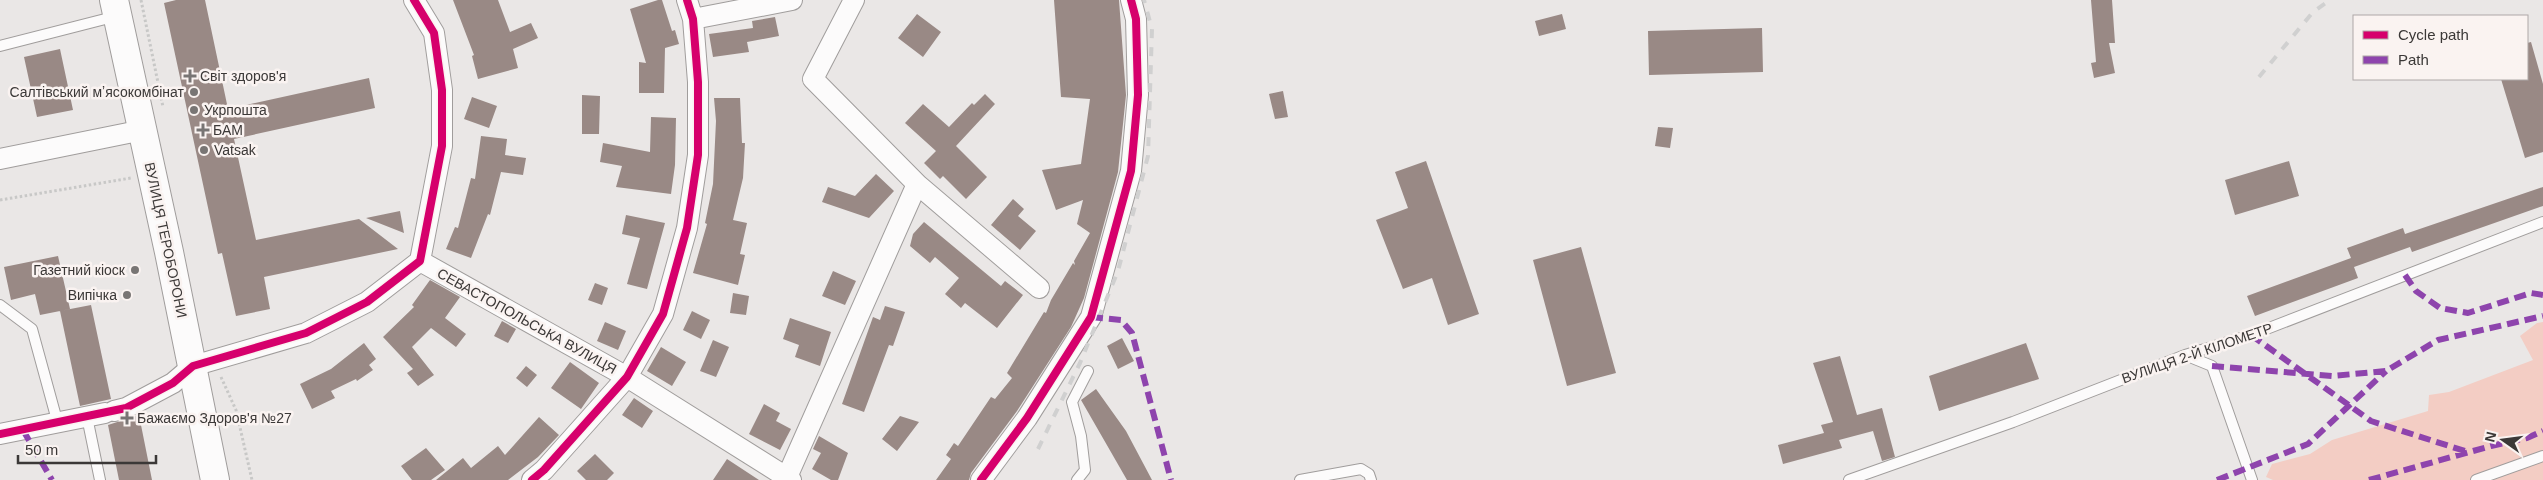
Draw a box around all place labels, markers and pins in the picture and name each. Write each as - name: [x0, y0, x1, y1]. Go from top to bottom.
- place label: Світ здоров'я: [200, 68, 286, 84]
- marker: Світ здоров'я: [184, 70, 196, 82]
- place label: Салтівський мʼясокомбінат: [9, 84, 185, 100]
- marker: Салтівський мʼясокомбінат: [188, 86, 200, 98]
- place label: Укрпошта: [204, 102, 267, 118]
- marker: Укрпошта: [188, 104, 200, 116]
- place label: БАМ: [213, 122, 243, 138]
- marker: БАМ: [197, 124, 209, 136]
- place label: Vatsak: [214, 142, 257, 158]
- marker: Vatsak: [198, 144, 210, 156]
- place label: Газетний кіоск: [33, 262, 126, 278]
- marker: Газетний кіоск: [129, 264, 141, 276]
- place label: Випічка: [68, 287, 117, 303]
- marker: Випічка: [121, 289, 133, 301]
- place label: Бажаємо Здоров'я №27: [137, 410, 292, 426]
- marker: Бажаємо Здоров'я №27: [121, 412, 133, 424]

